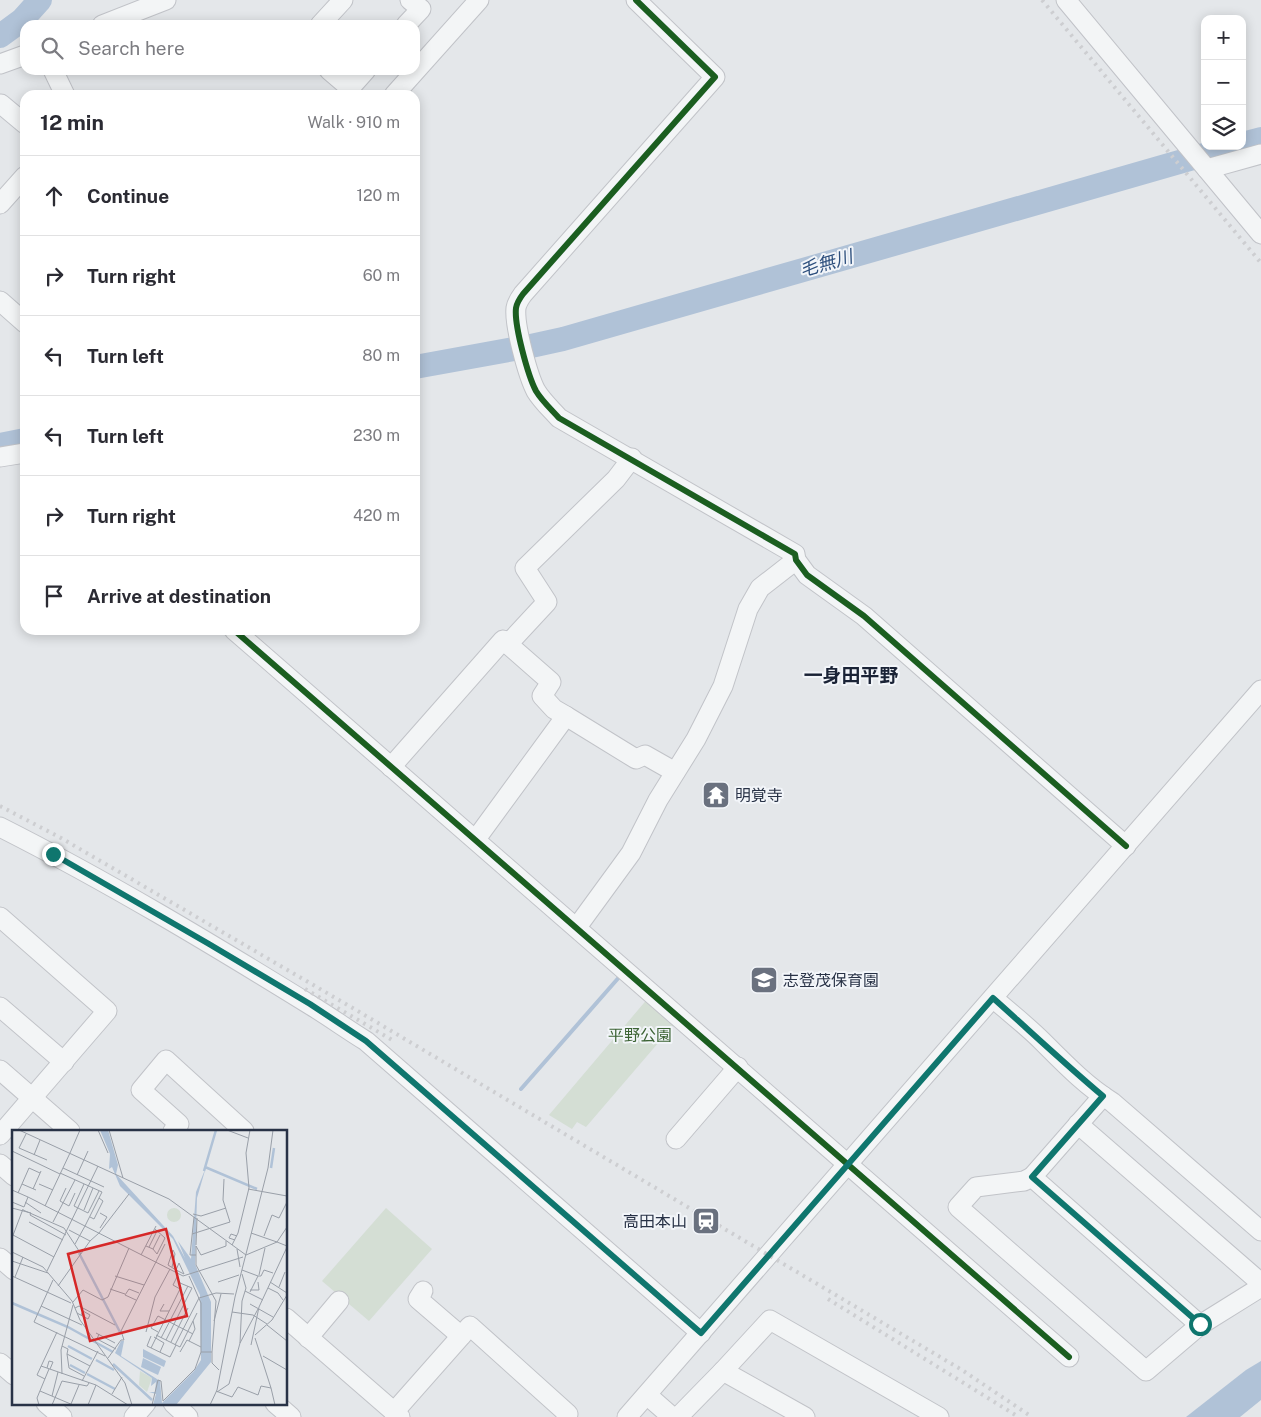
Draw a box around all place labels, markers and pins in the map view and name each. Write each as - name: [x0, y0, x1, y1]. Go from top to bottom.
- temple icon: 明覚寺: [701, 780, 731, 810]
- place label: 明覚寺: [735, 786, 783, 805]
- school or university icon: 志登茂保育園: [749, 965, 779, 995]
- place label: 志登茂保育園: [783, 971, 879, 990]
- station icon: 高田本山: [691, 1206, 721, 1236]
- place label: 高田本山: [623, 1212, 687, 1231]

